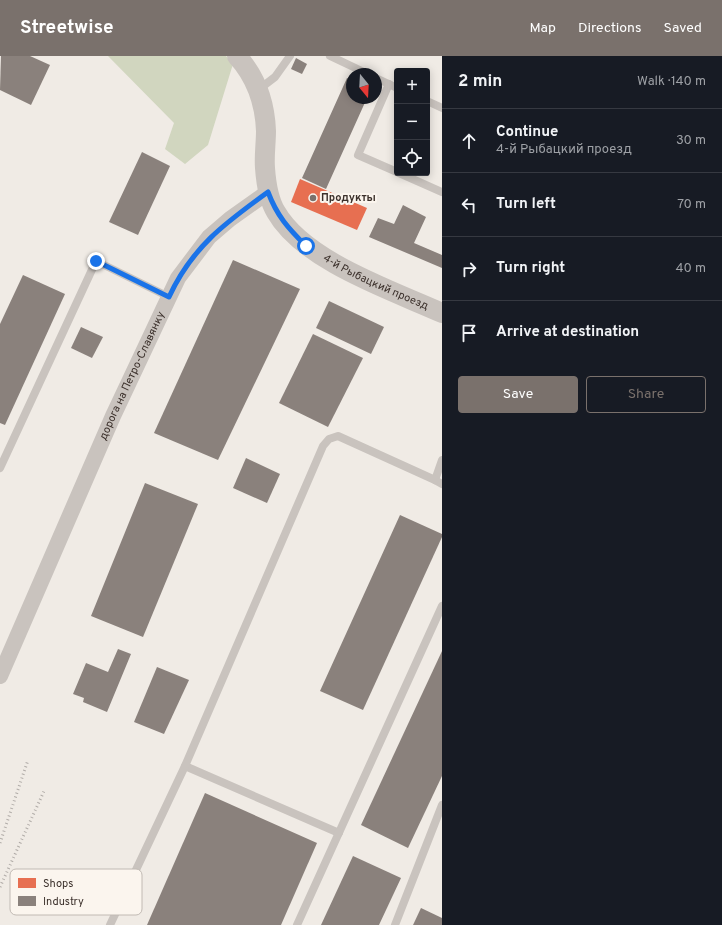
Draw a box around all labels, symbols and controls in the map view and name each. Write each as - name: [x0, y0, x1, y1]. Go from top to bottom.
- text: Streetwise: [20, 16, 113, 40]
- text: Map: [530, 20, 556, 37]
- text: Directions: [578, 20, 642, 37]
- text: Saved: [664, 20, 702, 37]
- north arrow: [346, 68, 382, 104]
- map controls: [394, 68, 430, 176]
- button: +: [394, 68, 430, 104]
- text: 2 min: [458, 71, 502, 93]
- text: Walk · 140 m: [637, 74, 706, 90]
- button: −: [394, 104, 430, 140]
- text: Continue: [496, 123, 558, 142]
- icon: ahead: [458, 130, 480, 152]
- text: 30 m: [676, 133, 706, 149]
- button: locate: [394, 140, 430, 176]
- text: 4-й Рыбацкий проезд: [496, 142, 632, 158]
- place label: Продукты: [321, 191, 376, 205]
- marker: Продукты: [308, 193, 318, 203]
- icon: left: [458, 194, 480, 216]
- text: Turn left: [496, 195, 556, 214]
- text: 70 m: [677, 197, 706, 213]
- route start: [297, 237, 315, 255]
- street label: 4-й Рыбацкий проезд: [320, 251, 431, 313]
- route end: [87, 252, 105, 270]
- icon: right: [458, 258, 480, 280]
- text: Turn right: [496, 259, 565, 278]
- text: 40 m: [676, 261, 706, 277]
- street label: дорога на Петро-Славянку: [96, 309, 168, 442]
- icon: arrive: [458, 322, 480, 344]
- text: Arrive at destination: [496, 323, 639, 342]
- button: Save: [458, 376, 578, 413]
- button: Share: [586, 376, 706, 413]
- legend: [10, 869, 142, 915]
- text: Shops: [43, 877, 73, 891]
- text: Industry: [43, 895, 84, 909]

